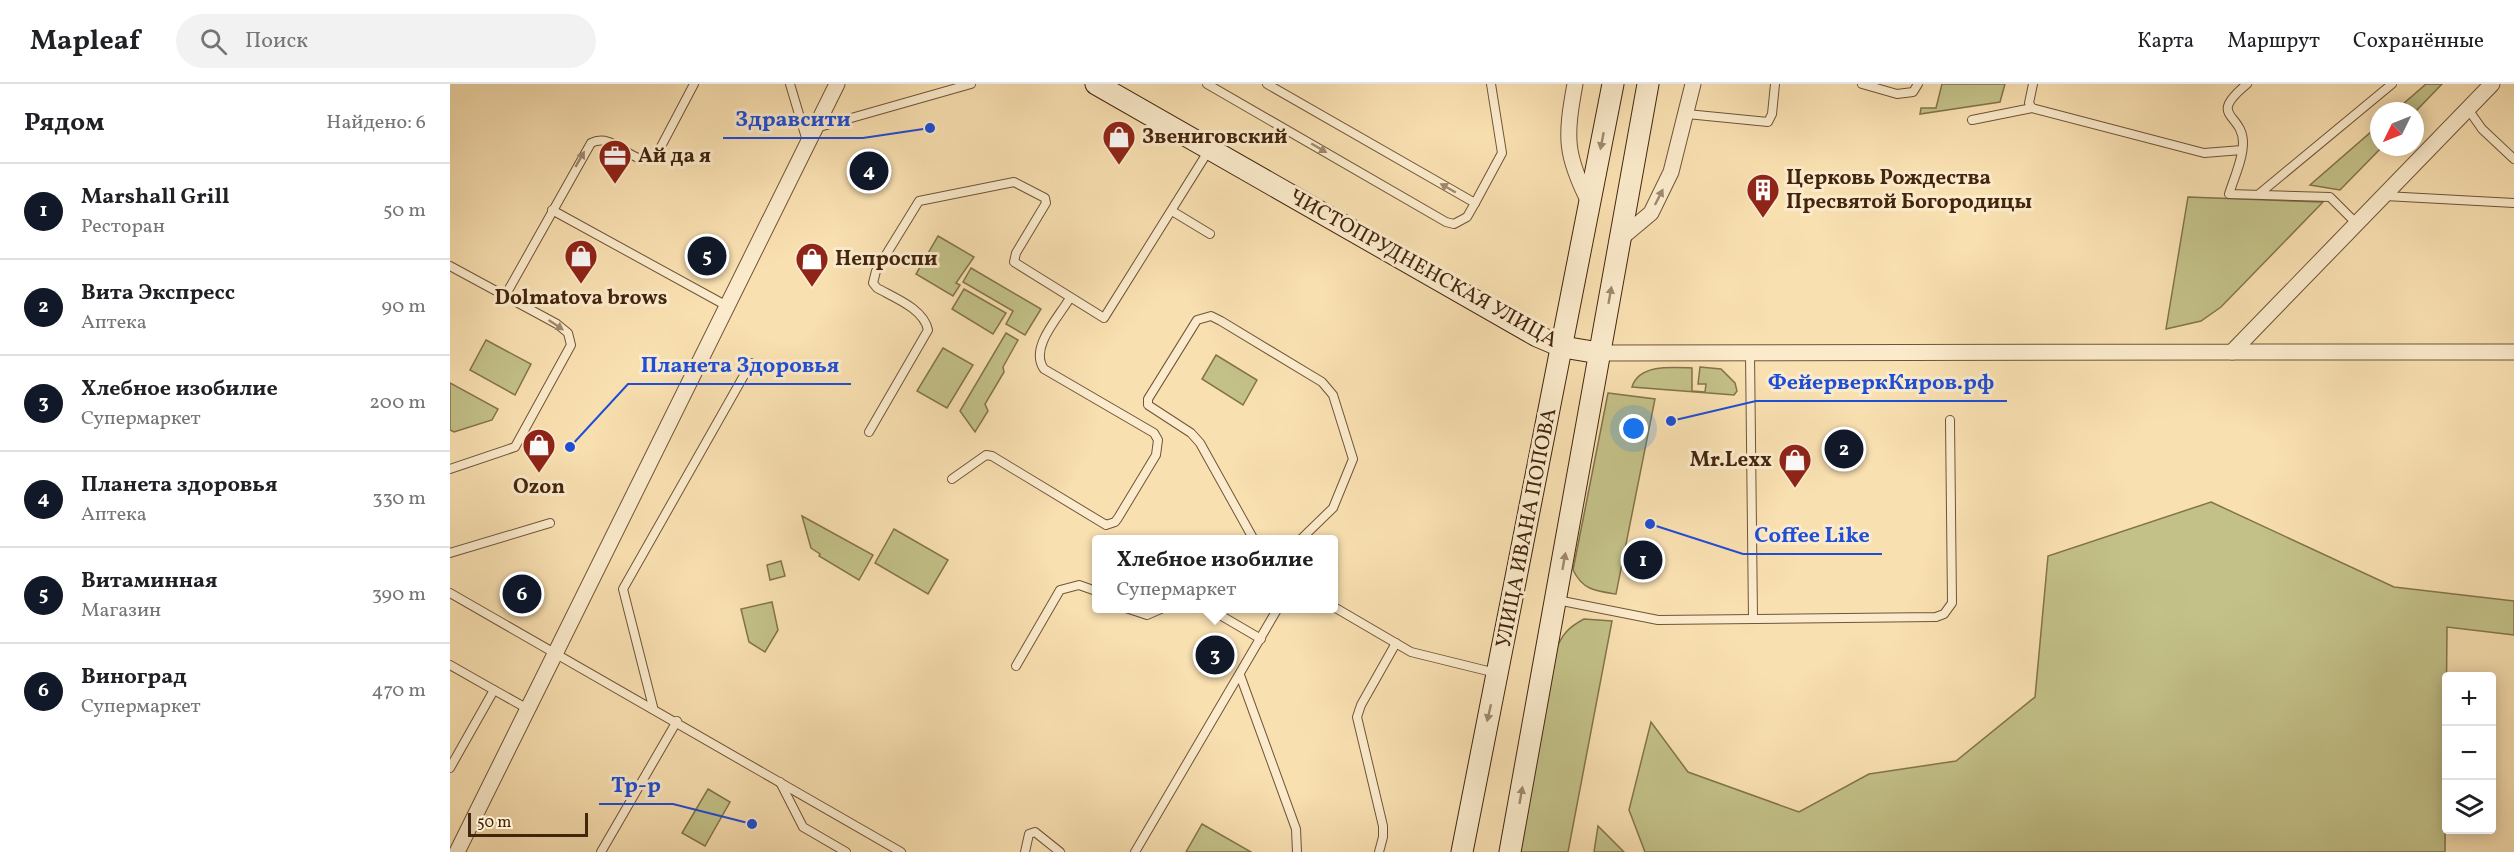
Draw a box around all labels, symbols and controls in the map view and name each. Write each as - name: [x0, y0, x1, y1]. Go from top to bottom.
- search box: [176, 14, 596, 68]
- text: Mapleaf: [30, 22, 140, 61]
- icon: search: [197, 25, 230, 58]
- text: Поиск: [245, 26, 308, 57]
- text: Карта: [2137, 27, 2194, 56]
- text: Маршрут: [2227, 27, 2320, 56]
- text: Сохранённые: [2353, 27, 2484, 56]
- callout: Здравсити: [723, 98, 863, 138]
- north arrow: [2370, 102, 2424, 156]
- text: Рядом: [24, 105, 104, 141]
- text: Здравсити: [735, 105, 851, 136]
- text: Найдено: 6: [326, 109, 426, 137]
- shop icon: Звениговский: [1101, 119, 1137, 166]
- place label: Звениговский: [1142, 123, 1287, 152]
- one-way arrow: [1597, 132, 1606, 151]
- office icon: Ай да я: [597, 138, 633, 185]
- place label: Ай да я: [638, 142, 711, 171]
- one-way arrow: [1311, 143, 1327, 154]
- pin: 4: [850, 148, 888, 194]
- one-way arrow: [575, 151, 586, 167]
- place label: Церковь Рождества Пресвятой Богородицы: [1786, 164, 2032, 217]
- building icon: Церковь Рождества Пресвятой Богородицы: [1745, 172, 1781, 219]
- text: Marshall Grill: [81, 182, 229, 213]
- street label: ЧИСТОПРУДНЕНСКАЯ УЛИЦА: [1283, 183, 1563, 355]
- one-way arrow: [1439, 183, 1456, 193]
- one-way arrow: [1653, 188, 1663, 206]
- text: 1: [39, 197, 48, 225]
- text: 50 m: [383, 197, 426, 225]
- text: Ресторан: [81, 213, 165, 241]
- pin: 5: [688, 234, 726, 279]
- shop icon: Dolmatova brows: [563, 238, 599, 285]
- shop icon: Непроспи: [794, 241, 830, 288]
- place label: Непроспи: [835, 245, 938, 274]
- text: Вита Экспресс: [81, 278, 235, 309]
- place label: Dolmatova brows: [495, 284, 668, 313]
- one-way arrow: [1605, 285, 1614, 304]
- text: 2: [38, 293, 49, 321]
- text: 90 m: [382, 293, 426, 321]
- text: Аптека: [81, 309, 147, 337]
- one-way arrow: [547, 319, 564, 330]
- callout: Планета Здоровья: [628, 344, 851, 384]
- text: Планета Здоровья: [641, 351, 839, 382]
- callout: ФейерверкКиров.рф: [1756, 361, 2007, 401]
- text: ФейерверкКиров.рф: [1768, 368, 1994, 399]
- text: Хлебное изобилие: [81, 374, 278, 405]
- text: 3: [38, 389, 49, 417]
- text: 200 m: [369, 389, 426, 417]
- text: Супермаркет: [81, 405, 201, 433]
- street label: УЛИЦА ИВАНА ПОПОВА: [1490, 405, 1565, 650]
- your location: [1619, 414, 1648, 443]
- pin: 2: [1824, 426, 1864, 472]
- shop icon: Ozon: [521, 427, 557, 474]
- shop icon: Mr.Lexx: [1777, 442, 1813, 489]
- place label: Mr.Lexx: [1690, 446, 1772, 475]
- text: Планета здоровья: [81, 470, 278, 501]
- place label: Ozon: [513, 473, 565, 502]
- text: 4: [37, 485, 50, 513]
- text: 330 m: [372, 485, 426, 513]
- text: Аптека: [81, 501, 147, 529]
- callout: Coffee Like: [1743, 514, 1882, 554]
- text: Coffee Like: [1754, 521, 1870, 552]
- popup: [1092, 535, 1338, 613]
- pin: 1: [1624, 538, 1662, 582]
- text: Хлебное изобилие: [1117, 545, 1313, 576]
- one-way arrow: [1560, 552, 1569, 571]
- text: Витаминная: [81, 566, 218, 597]
- pin: 6: [502, 572, 542, 616]
- text: Супермаркет: [1117, 576, 1236, 604]
- text: 5: [39, 581, 48, 609]
- text: 390 m: [372, 581, 426, 609]
- text: Магазин: [81, 597, 161, 625]
- pin: 3: [1196, 632, 1234, 678]
- text: Виноград: [81, 662, 187, 693]
- map controls: [2442, 672, 2496, 834]
- button: +: [2442, 672, 2496, 726]
- text: 6: [38, 677, 49, 705]
- text: 470 m: [371, 677, 426, 705]
- text: Супермаркет: [81, 693, 201, 721]
- one-way arrow: [1483, 704, 1493, 722]
- button: −: [2442, 726, 2496, 780]
- callout: Тр-р: [599, 764, 673, 804]
- text: Тр-р: [611, 771, 661, 802]
- button: layers: [2442, 780, 2496, 834]
- one-way arrow: [1517, 785, 1526, 804]
- scale bar: [468, 810, 588, 838]
- text: 50 m: [477, 812, 511, 834]

